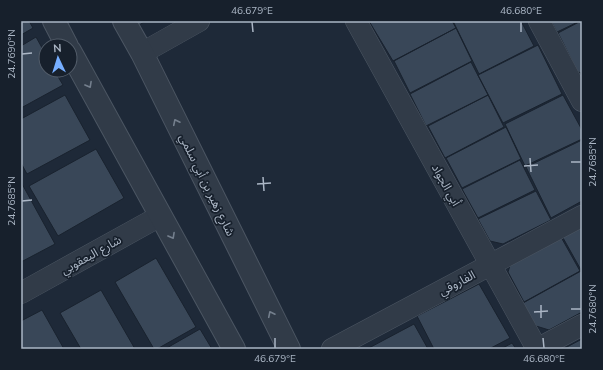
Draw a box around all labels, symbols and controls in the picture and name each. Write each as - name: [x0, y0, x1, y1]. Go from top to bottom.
- text: 46.679°E: [231, 4, 273, 17]
- text: 46.680°E: [500, 4, 542, 17]
- text: 24.7690°N: [5, 29, 18, 79]
- north arrow: [38, 38, 78, 78]
- text: N: [53, 41, 62, 55]
- one-way arrow: [84, 81, 91, 88]
- one-way arrow: [173, 119, 181, 127]
- street label: شارع زهير بن أبي سلمي: [174, 131, 239, 239]
- text: 24.7685°N: [586, 137, 599, 187]
- street label: أبي الجواد: [426, 161, 464, 210]
- text: 24.7685°N: [5, 176, 18, 226]
- street label: شارع اليعقوبي: [58, 232, 125, 280]
- one-way arrow: [167, 232, 174, 239]
- street label: الفاروقي: [436, 267, 479, 301]
- text: 24.7680°N: [586, 284, 599, 334]
- one-way arrow: [269, 311, 276, 318]
- text: 46.679°E: [254, 352, 296, 365]
- text: 46.680°E: [523, 352, 565, 365]

